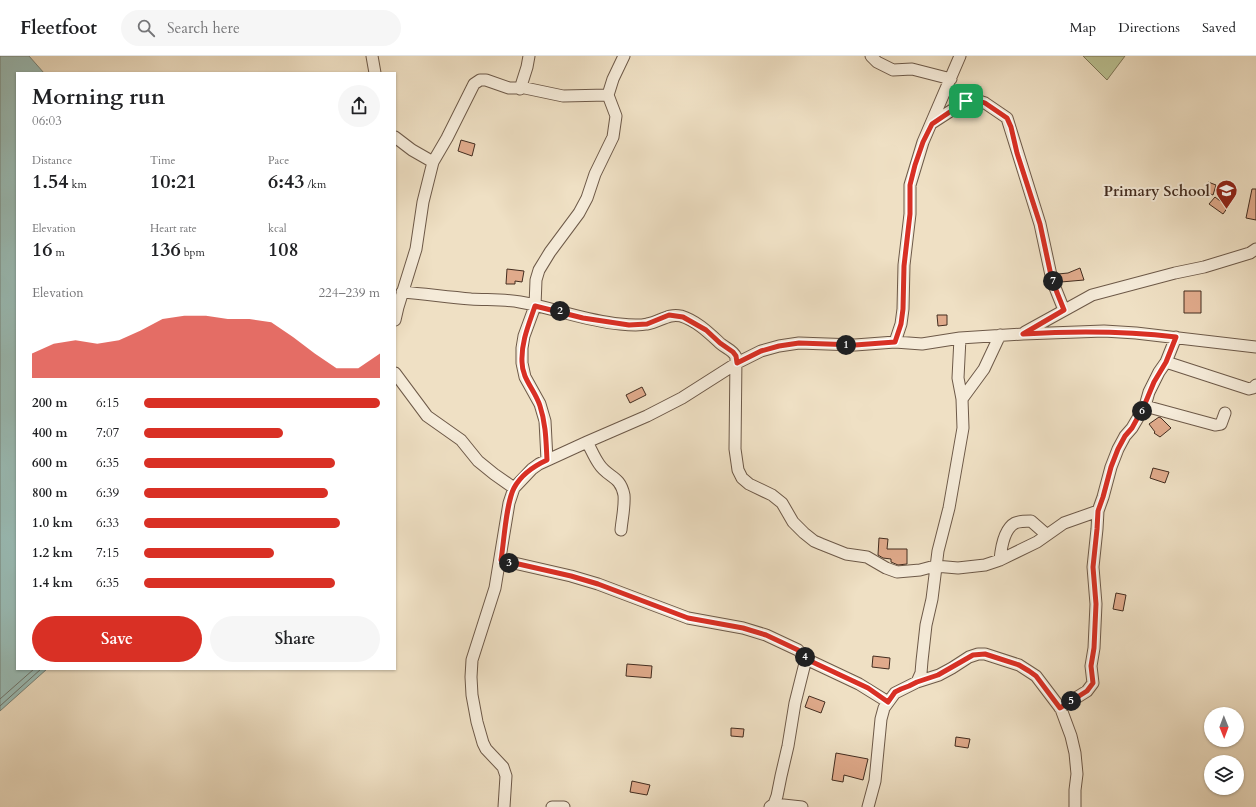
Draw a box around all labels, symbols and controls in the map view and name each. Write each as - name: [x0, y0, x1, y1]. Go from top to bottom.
- search box: [121, 10, 401, 46]
- text: Fleetfoot: [20, 15, 97, 41]
- icon: search: [135, 17, 157, 39]
- text: Search here: [167, 18, 240, 38]
- text: Map: [1070, 18, 1096, 37]
- text: Directions: [1118, 18, 1180, 37]
- text: Saved: [1202, 18, 1236, 37]
- text: Morning run: [32, 82, 165, 112]
- pin: [949, 84, 983, 118]
- button: share: [338, 85, 380, 127]
- icon: arrive: [955, 90, 977, 112]
- text: 06:03: [32, 112, 62, 130]
- text: Distance: [32, 153, 72, 168]
- text: Time: [150, 153, 175, 168]
- text: Pace: [268, 153, 289, 168]
- text: 1.54: [32, 168, 69, 195]
- text: 10:21: [150, 168, 197, 195]
- text: 6:43: [268, 168, 305, 195]
- text: km: [69, 177, 87, 192]
- text: /km: [305, 177, 326, 192]
- school or university icon: Primary School: [1213, 178, 1239, 211]
- place label: Primary School: [1103, 181, 1211, 201]
- text: Elevation: [32, 221, 76, 236]
- text: Heart rate: [150, 221, 197, 236]
- text: kcal: [268, 221, 286, 236]
- text: 16: [32, 236, 53, 263]
- text: 136: [150, 236, 181, 263]
- text: 108: [268, 236, 299, 263]
- text: m: [53, 245, 65, 260]
- text: bpm: [181, 245, 205, 260]
- pin: 7: [1043, 271, 1063, 291]
- text: 7: [1050, 273, 1056, 288]
- text: Elevation: [32, 284, 84, 302]
- text: 224–239 m: [318, 284, 380, 302]
- pin: 2: [550, 301, 570, 321]
- text: 2: [557, 303, 563, 318]
- pin: 1: [836, 335, 856, 355]
- text: 1: [843, 337, 849, 352]
- text: 200 m: [32, 394, 67, 412]
- text: 6:15: [96, 394, 119, 412]
- pin: 6: [1132, 401, 1152, 421]
- text: 6: [1139, 403, 1145, 418]
- text: 400 m: [32, 424, 67, 442]
- text: 7:07: [96, 424, 119, 442]
- text: 600 m: [32, 454, 67, 472]
- text: 6:35: [96, 454, 119, 472]
- text: 800 m: [32, 484, 67, 502]
- text: 6:39: [96, 484, 119, 502]
- text: 1.0 km: [32, 514, 73, 532]
- text: 6:33: [96, 514, 119, 532]
- text: 1.2 km: [32, 544, 73, 562]
- text: 7:15: [96, 544, 119, 562]
- pin: 3: [499, 553, 519, 573]
- text: 3: [506, 555, 512, 570]
- text: 1.4 km: [32, 574, 73, 592]
- text: 6:35: [96, 574, 119, 592]
- button: Save: [32, 616, 202, 662]
- button: Share: [210, 616, 380, 662]
- pin: 4: [795, 647, 815, 667]
- text: 4: [802, 649, 808, 664]
- pin: 5: [1061, 691, 1081, 711]
- text: 5: [1068, 693, 1074, 708]
- north arrow: [1204, 707, 1244, 747]
- map controls: [1204, 707, 1244, 795]
- button: layers: [1204, 755, 1244, 795]

